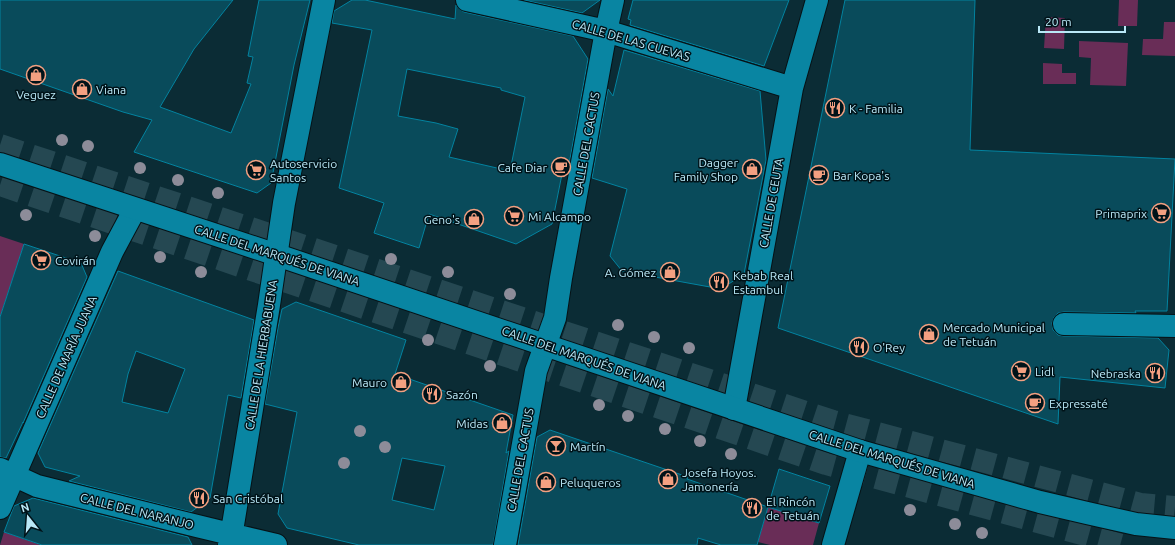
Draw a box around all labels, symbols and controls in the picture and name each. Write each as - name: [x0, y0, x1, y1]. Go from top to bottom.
- scale bar: [1039, 8, 1125, 34]
- text: 20 m: [1045, 15, 1072, 28]
- street label: CALLE DE LAS CUEVAS: [571, 17, 691, 63]
- shop icon: Veguez: [25, 64, 47, 86]
- shop icon: Viana: [71, 78, 93, 100]
- place label: Viana: [96, 83, 126, 96]
- place label: Veguez: [16, 88, 56, 101]
- street label: CALLE DEL CACTUS: [570, 91, 602, 197]
- restaurant icon: K - Familia: [824, 97, 846, 119]
- place label: K - Familia: [849, 102, 903, 115]
- cafe icon: Cafe Diar: [550, 156, 572, 178]
- place label: Dagger Family Shop: [674, 156, 738, 183]
- place label: Autoservicio Santos: [270, 157, 337, 184]
- street label: CALLE DE CEUTA: [757, 157, 785, 249]
- shop icon: Dagger Family Shop: [741, 158, 763, 180]
- supermarket icon: Autoservicio Santos: [245, 159, 267, 181]
- place label: Cafe Diar: [497, 161, 547, 174]
- cafe icon: Bar Kopa's: [808, 164, 830, 186]
- place label: Bar Kopa's: [833, 169, 889, 182]
- supermarket icon: Primaprix: [1150, 202, 1172, 224]
- supermarket icon: Mi Alcampo: [503, 205, 525, 227]
- place label: Primaprix: [1095, 207, 1147, 220]
- shop icon: Geno's: [463, 208, 485, 230]
- place label: Mi Alcampo: [528, 210, 591, 223]
- place label: Geno's: [424, 213, 460, 226]
- street label: CALLE DEL MARQUÉS DE VIANA: [193, 222, 361, 288]
- supermarket icon: Covirán: [30, 249, 52, 271]
- place label: Covirán: [55, 254, 96, 267]
- shop icon: A. Gómez: [659, 261, 681, 283]
- place label: A. Gómez: [605, 266, 656, 279]
- place label: Kebab Real Estambul: [733, 269, 793, 296]
- restaurant icon: Kebab Real Estambul: [708, 271, 730, 293]
- street label: CALLE DE LA HIERBABUENA: [243, 279, 279, 431]
- street label: CALLE DE MARÍA JUANA: [33, 294, 99, 420]
- place label: Mercado Municipal de Tetuán: [943, 321, 1045, 348]
- shop icon: Mercado Municipal de Tetuán: [918, 323, 940, 345]
- street label: CALLE DEL MARQUÉS DE VIANA: [500, 324, 668, 392]
- restaurant icon: O'Rey: [848, 336, 870, 358]
- place label: O'Rey: [873, 341, 905, 354]
- supermarket icon: Lidl: [1010, 360, 1032, 382]
- restaurant icon: Nebraska: [1144, 362, 1166, 384]
- place label: Lidl: [1035, 365, 1054, 378]
- place label: Nebraska: [1091, 367, 1141, 380]
- shop icon: Mauro: [390, 371, 412, 393]
- place label: Mauro: [352, 376, 387, 389]
- restaurant icon: Sazón: [421, 383, 443, 405]
- place label: Sazón: [446, 388, 478, 401]
- cafe icon: Expressaté: [1024, 392, 1046, 414]
- place label: Expressaté: [1049, 397, 1108, 410]
- street label: CALLE DEL CACTUS: [504, 407, 536, 513]
- shop icon: Midas: [491, 412, 513, 434]
- place label: Midas: [456, 417, 488, 430]
- street label: CALLE DEL MARQUÉS DE VIANA: [807, 428, 977, 491]
- bar icon: Martín: [545, 435, 567, 457]
- place label: Martín: [570, 440, 606, 453]
- place label: Josefa Hoyos. Jamonería: [682, 466, 757, 493]
- shop icon: Josefa Hoyos. Jamonería: [657, 468, 679, 490]
- shop icon: Peluqueros: [535, 471, 557, 493]
- place label: Peluqueros: [560, 476, 621, 489]
- restaurant icon: San Cristóbal: [188, 487, 210, 509]
- street label: CALLE DEL NARANJO: [79, 491, 195, 531]
- place label: San Cristóbal: [213, 492, 283, 505]
- place label: El Rincón de Tetuán: [766, 495, 820, 522]
- north arrow: [8, 497, 48, 537]
- restaurant icon: El Rincón de Tetuán: [741, 497, 763, 519]
- text: N: [19, 500, 31, 514]

